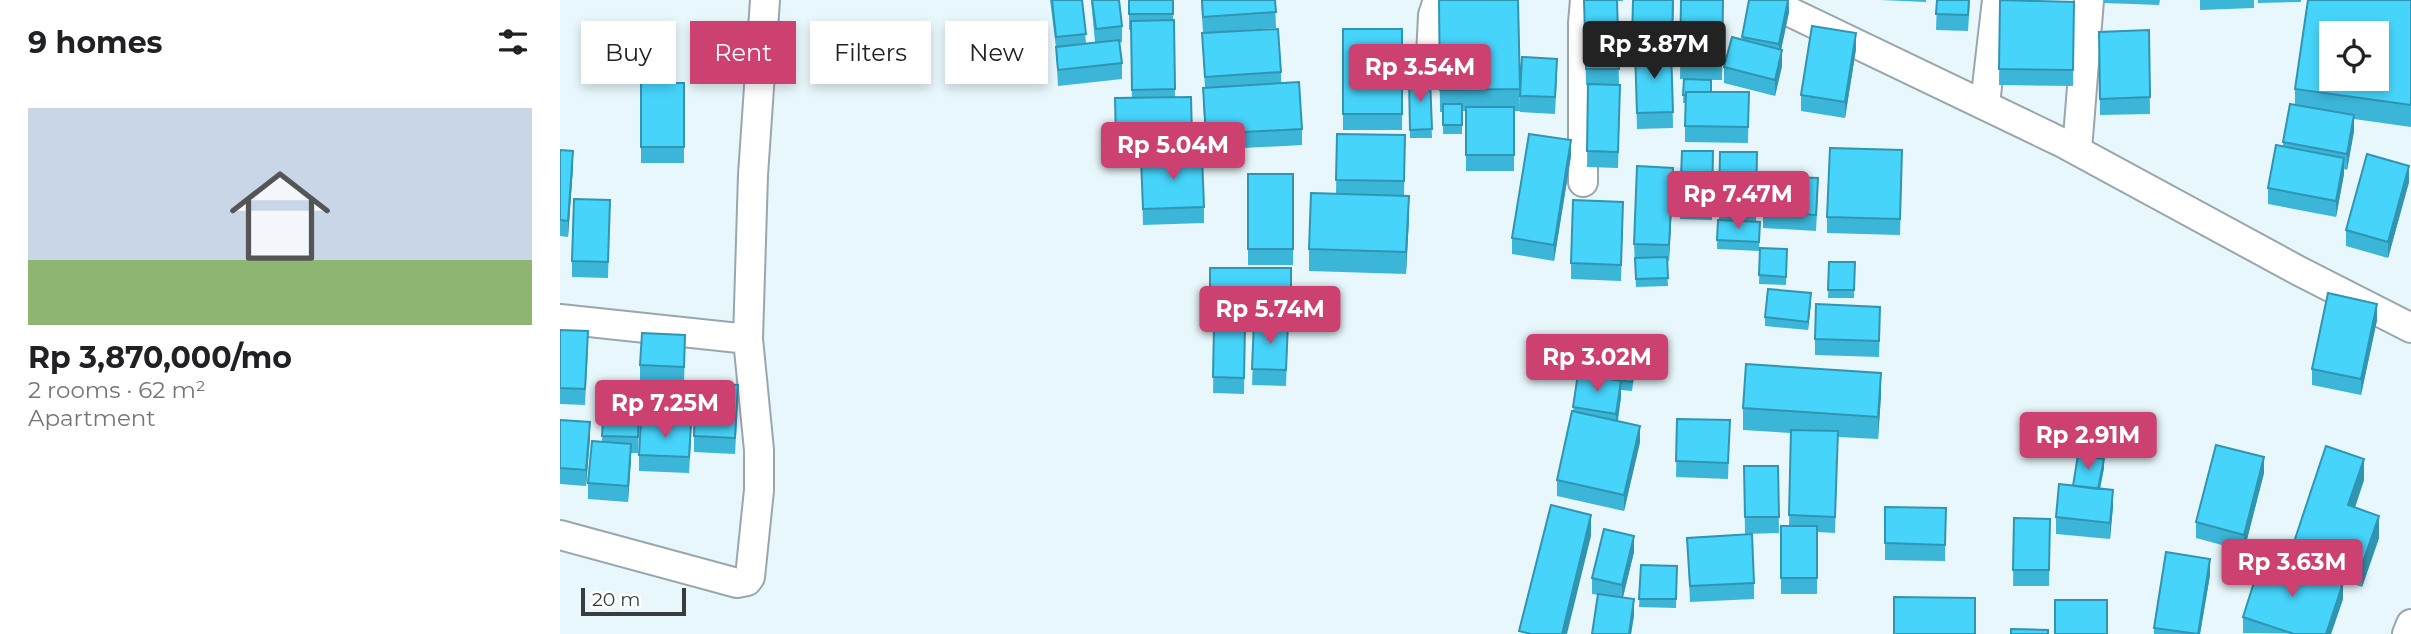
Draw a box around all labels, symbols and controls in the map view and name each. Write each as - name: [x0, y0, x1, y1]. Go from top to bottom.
- chip: Buy: [581, 21, 676, 84]
- chip: Rent: [690, 21, 796, 84]
- chip: Filters: [810, 21, 931, 84]
- chip: New: [945, 21, 1048, 84]
- map controls: [2319, 21, 2389, 91]
- button: locate: [2319, 21, 2389, 91]
- pin: Rp 3.87M: [1582, 22, 1726, 81]
- icon: filters: [494, 23, 532, 61]
- text: 9 homes: [28, 24, 163, 61]
- text: Rp 3.87M: [1599, 30, 1709, 58]
- pin: Rp 3.54M: [1348, 44, 1492, 104]
- text: Rp 3.54M: [1365, 53, 1475, 81]
- pin: Rp 5.04M: [1101, 122, 1245, 182]
- text: Rp 5.04M: [1117, 131, 1229, 159]
- icon: home: [217, 153, 343, 279]
- pin: Rp 7.47M: [1666, 172, 1810, 231]
- text: Rp 7.47M: [1683, 180, 1793, 208]
- pin: Rp 5.74M: [1198, 286, 1342, 346]
- text: Rp 5.74M: [1215, 295, 1325, 323]
- pin: Rp 3.02M: [1525, 334, 1669, 394]
- text: Rp 3,870,000/mo: [28, 339, 292, 376]
- text: Rp 3.02M: [1542, 343, 1652, 371]
- text: 2 rooms · 62 m²: [28, 376, 206, 404]
- pin: Rp 7.25M: [593, 380, 737, 440]
- text: Rp 7.25M: [611, 389, 719, 417]
- text: Apartment: [28, 404, 156, 432]
- pin: Rp 2.91M: [2016, 412, 2160, 472]
- text: Rp 2.91M: [2036, 421, 2140, 449]
- pin: Rp 3.63M: [2220, 540, 2364, 599]
- text: Rp 3.63M: [2238, 548, 2346, 576]
- scale bar: [581, 585, 686, 617]
- text: 20 m: [592, 588, 640, 611]

